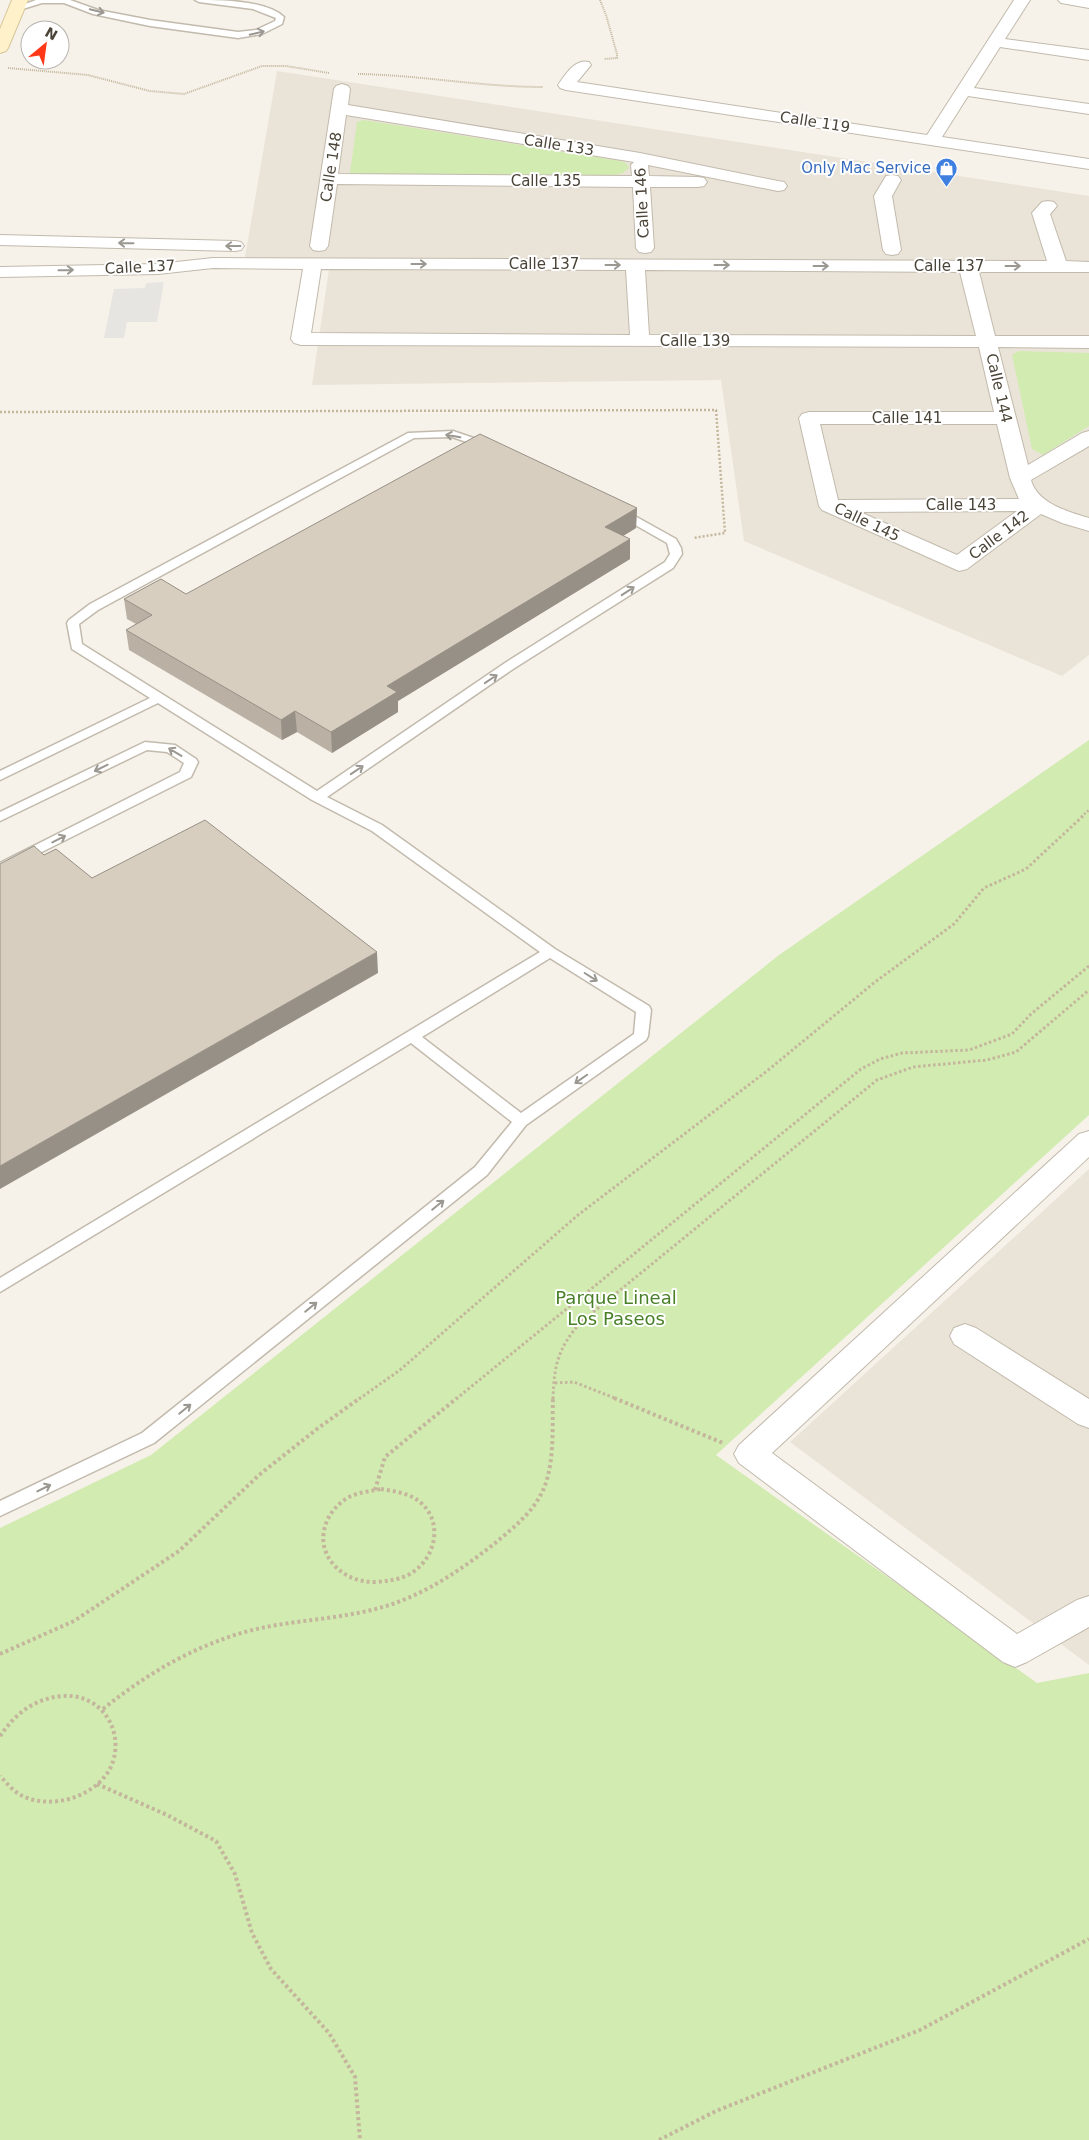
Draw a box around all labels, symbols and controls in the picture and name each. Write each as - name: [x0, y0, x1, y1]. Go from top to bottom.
- one-way arrow: [89, 7, 105, 17]
- north arrow: [20, 20, 70, 70]
- text: N: [42, 24, 60, 43]
- one-way arrow: [249, 28, 265, 37]
- street label: Calle 119: [779, 108, 851, 136]
- street label: Calle 148: [317, 131, 345, 203]
- street label: Calle 133: [523, 131, 595, 159]
- shop icon: Only Mac Service: [935, 156, 959, 187]
- place label: Only Mac Service: [801, 159, 931, 177]
- street label: Calle 146: [631, 167, 653, 239]
- street label: Calle 135: [511, 172, 581, 190]
- one-way arrow: [118, 238, 134, 248]
- one-way arrow: [225, 241, 241, 250]
- street label: Calle 137: [509, 255, 579, 273]
- street label: Calle 137: [104, 256, 176, 278]
- street label: Calle 137: [914, 257, 984, 275]
- one-way arrow: [411, 259, 427, 269]
- one-way arrow: [604, 260, 620, 270]
- one-way arrow: [714, 260, 730, 270]
- one-way arrow: [812, 261, 828, 271]
- one-way arrow: [1005, 261, 1021, 271]
- one-way arrow: [58, 265, 74, 274]
- street label: Calle 139: [660, 332, 730, 350]
- street label: Calle 144: [982, 352, 1016, 424]
- street label: Calle 141: [872, 409, 942, 427]
- one-way arrow: [446, 430, 462, 440]
- street label: Calle 143: [926, 496, 996, 514]
- street label: Calle 145: [831, 499, 903, 545]
- street label: Calle 142: [965, 507, 1033, 563]
- one-way arrow: [621, 585, 635, 595]
- one-way arrow: [484, 674, 498, 684]
- one-way arrow: [168, 747, 183, 757]
- one-way arrow: [94, 763, 109, 773]
- one-way arrow: [350, 765, 364, 775]
- one-way arrow: [51, 834, 66, 843]
- one-way arrow: [584, 973, 598, 983]
- one-way arrow: [574, 1074, 588, 1084]
- one-way arrow: [431, 1200, 444, 1211]
- park label: Parque Lineal Los Paseos: [555, 1287, 677, 1329]
- one-way arrow: [305, 1301, 318, 1312]
- one-way arrow: [178, 1403, 191, 1414]
- one-way arrow: [36, 1483, 51, 1492]

